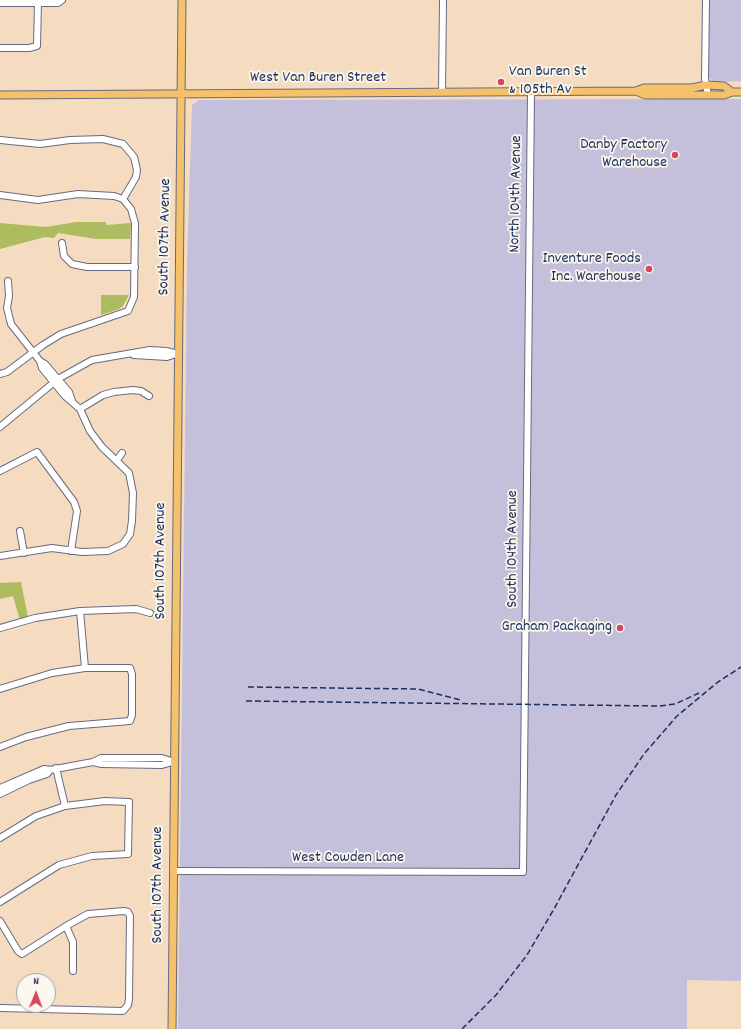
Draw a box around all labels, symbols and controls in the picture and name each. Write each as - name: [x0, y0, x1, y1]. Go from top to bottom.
- place label: Van Buren St & 105th Av: [509, 63, 587, 101]
- street label: West Van Buren Street: [250, 69, 386, 89]
- marker: Van Buren St & 105th Av: [496, 77, 506, 87]
- street label: North 104th Avenue: [506, 135, 528, 253]
- place label: Danby Factory Warehouse: [580, 136, 667, 174]
- marker: Danby Factory Warehouse: [670, 150, 680, 160]
- street label: South 107th Avenue: [155, 178, 177, 296]
- place label: Inventure Foods Inc. Warehouse: [542, 250, 641, 288]
- marker: Inventure Foods Inc. Warehouse: [644, 264, 654, 274]
- street label: South 104th Avenue: [504, 490, 524, 608]
- street label: South 107th Avenue: [152, 503, 172, 619]
- place label: Graham Packaging: [501, 618, 612, 638]
- marker: Graham Packaging: [615, 623, 625, 633]
- street label: South 107th Avenue: [149, 827, 169, 943]
- street label: West Cowden Lane: [292, 849, 404, 869]
- north arrow: [16, 973, 56, 1013]
- text: N: [33, 974, 39, 990]

